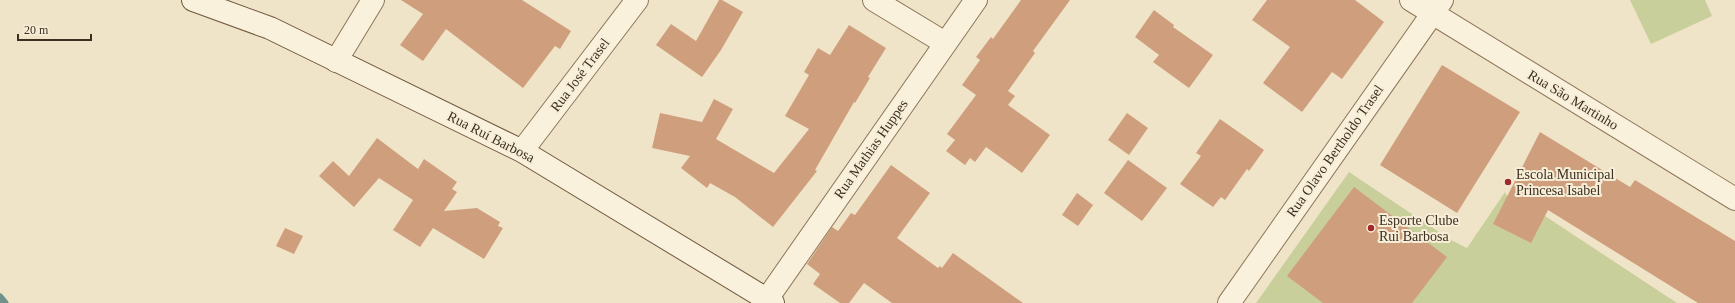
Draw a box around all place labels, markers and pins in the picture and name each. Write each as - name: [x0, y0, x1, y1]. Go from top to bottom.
- place label: Escola Municipal Princesa Isabel: [1516, 167, 1614, 198]
- marker: Escola Municipal Princesa Isabel: [1503, 177, 1513, 187]
- place label: Esporte Clube Rui Barbosa: [1379, 213, 1459, 244]
- marker: Esporte Clube Rui Barbosa: [1366, 223, 1376, 233]

